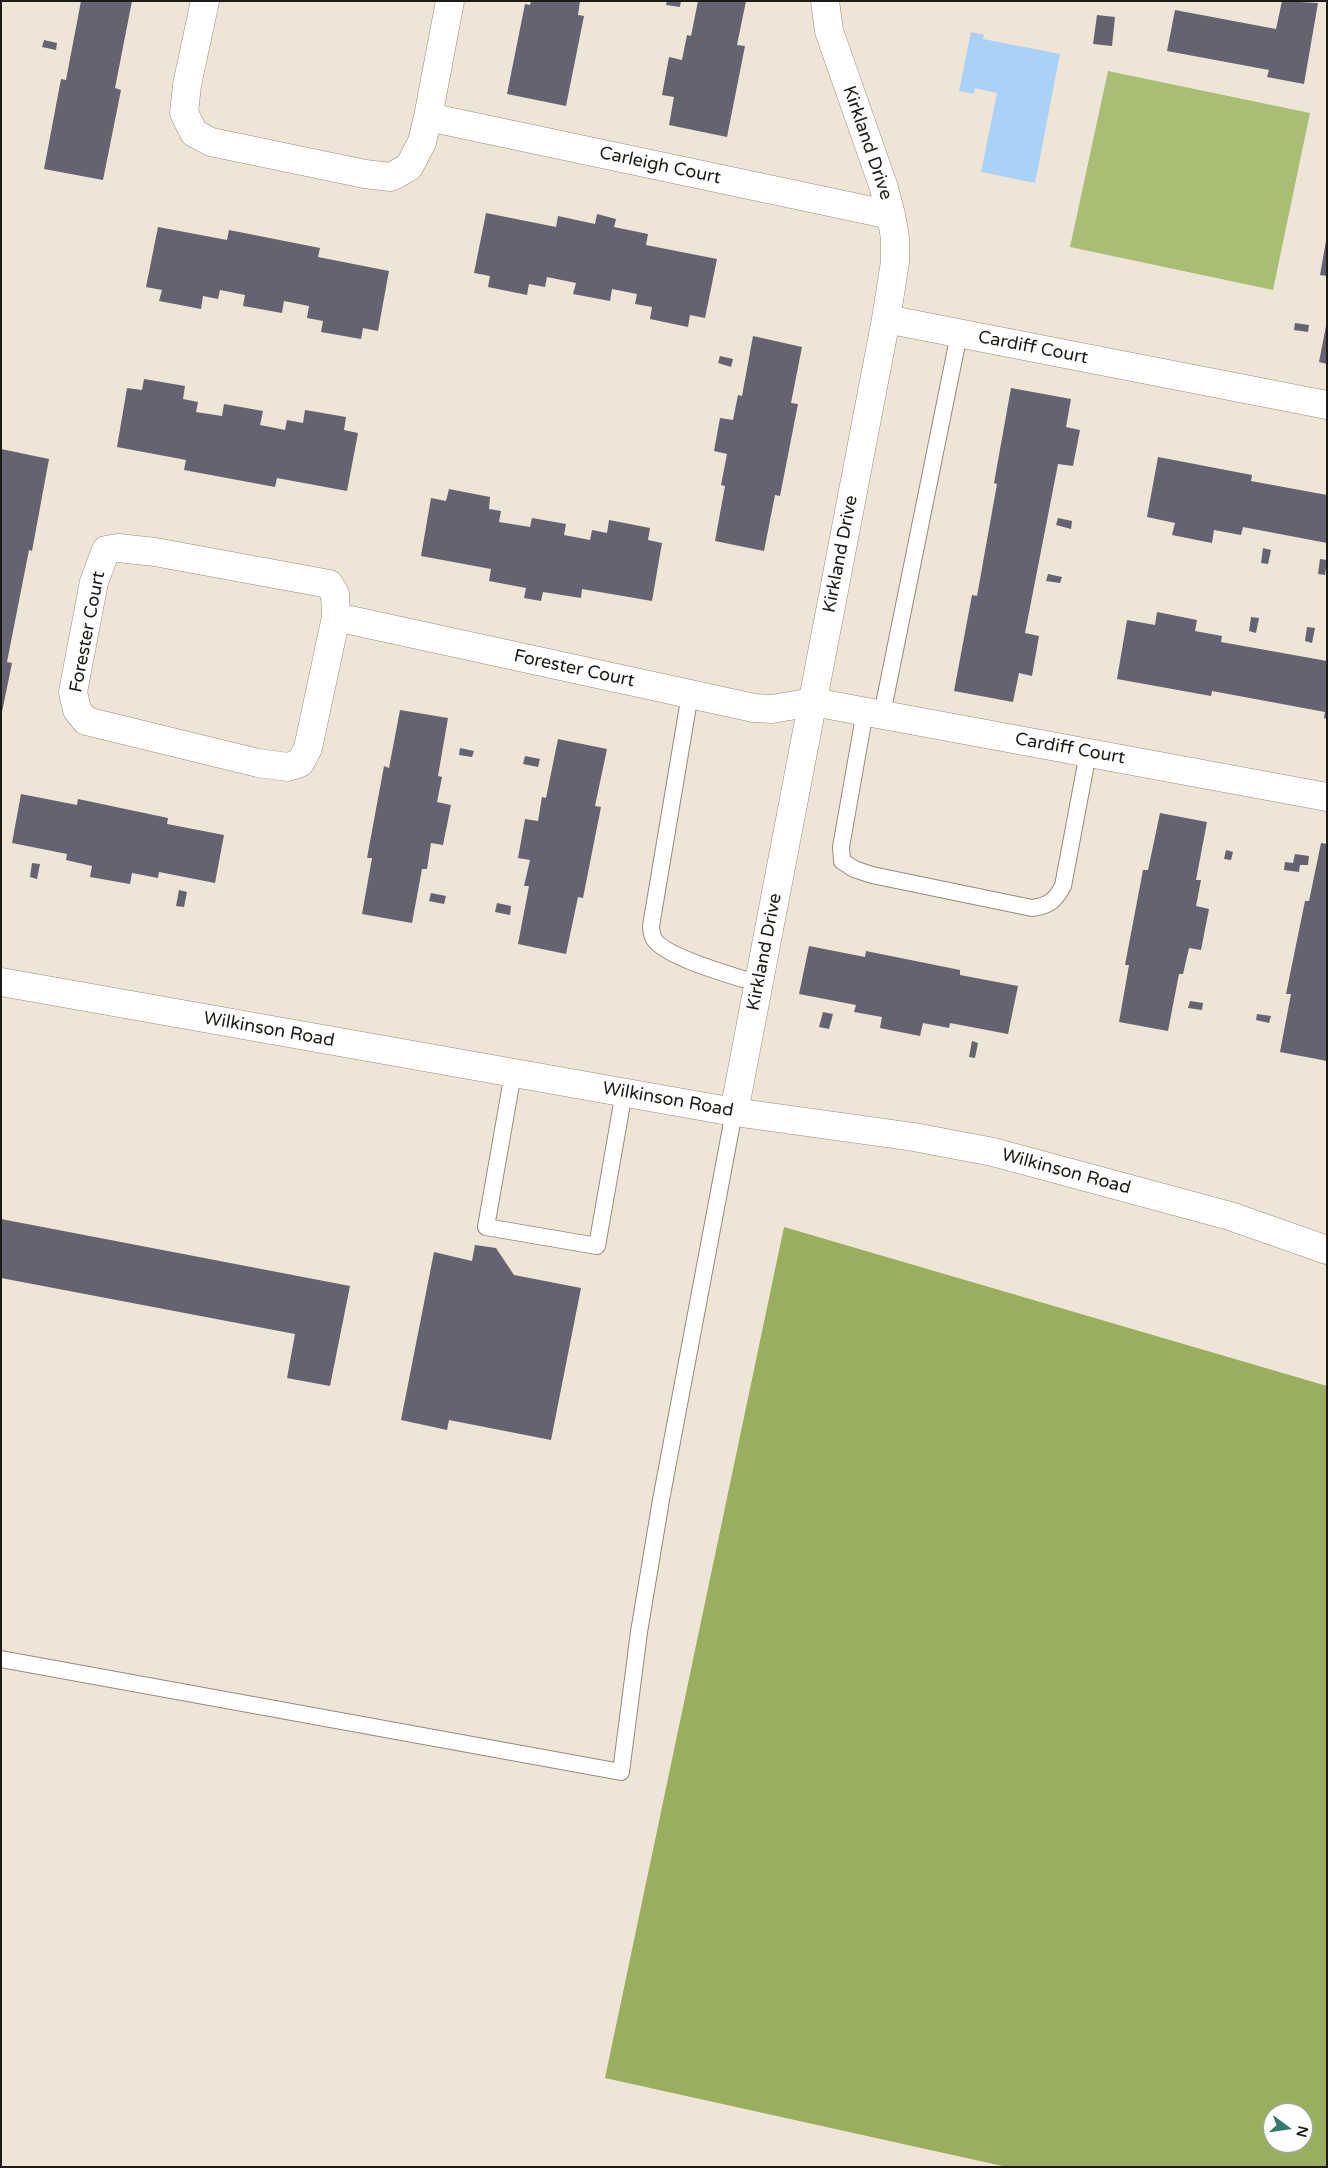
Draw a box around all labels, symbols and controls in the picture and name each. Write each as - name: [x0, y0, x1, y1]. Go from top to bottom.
- street label: Kirkland Drive: [837, 83, 897, 203]
- street label: Carleigh Court: [597, 143, 723, 189]
- street label: Cardiff Court: [976, 327, 1090, 369]
- street label: Kirkland Drive: [819, 493, 863, 615]
- street label: Forester Court: [66, 570, 110, 694]
- street label: Forester Court: [512, 646, 636, 692]
- street label: Cardiff Court: [1013, 729, 1127, 769]
- street label: Kirkland Drive: [743, 891, 787, 1013]
- street label: Wilkinson Road: [202, 1008, 336, 1052]
- street label: Wilkinson Road: [601, 1078, 735, 1122]
- street label: Wilkinson Road: [999, 1144, 1133, 1200]
- north arrow: [1263, 2103, 1313, 2153]
- text: N: [1292, 2124, 1312, 2139]

